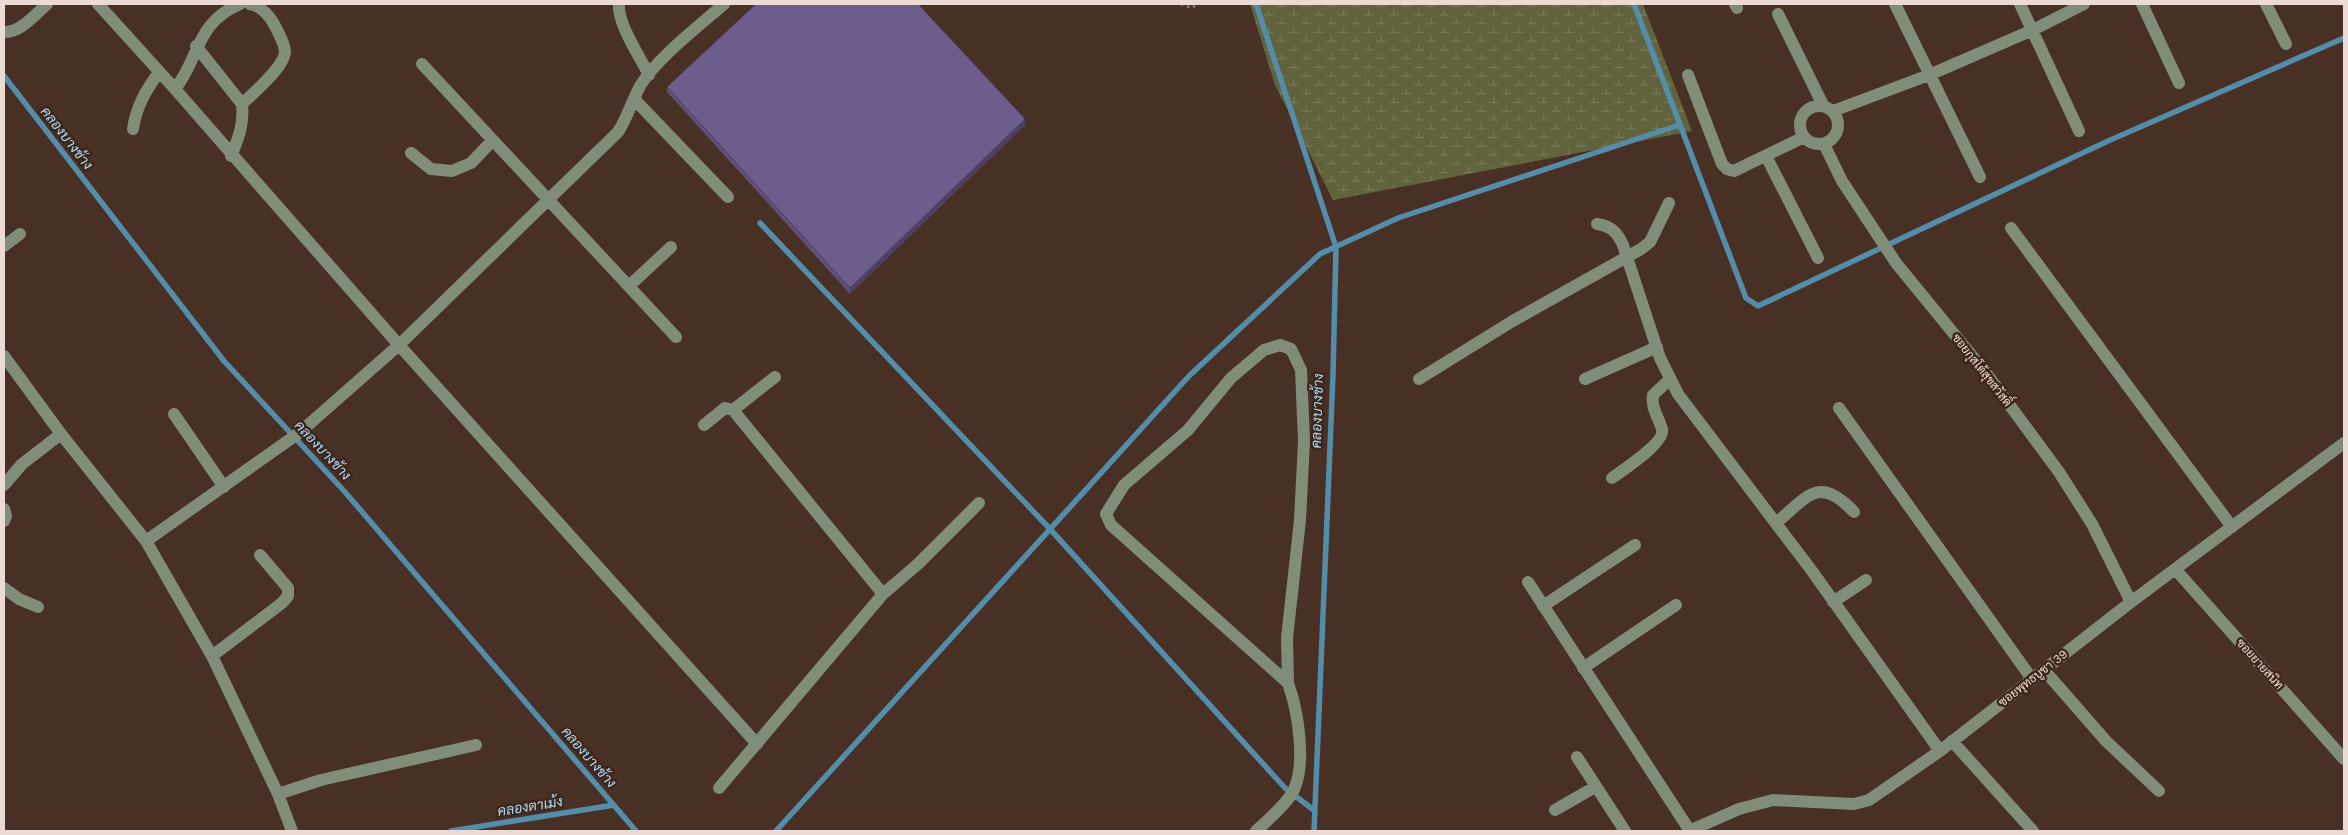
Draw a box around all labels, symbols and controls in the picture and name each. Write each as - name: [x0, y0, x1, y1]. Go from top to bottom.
- water label: คลองบางช้าง: [38, 104, 96, 172]
- street label: ซอยกุสโต้สุขสวัสดิ์: [1948, 328, 2018, 410]
- water label: คลองบางช้าง: [1308, 373, 1326, 449]
- water label: คลองบางช้าง: [292, 417, 354, 483]
- street label: ซอยยายสนิท: [2234, 636, 2286, 692]
- street label: ซอยพุทธบูชา 39: [1996, 647, 2072, 711]
- water label: คลองบางช้าง: [558, 723, 620, 791]
- water label: คลองตาเม้ง: [496, 793, 564, 819]

